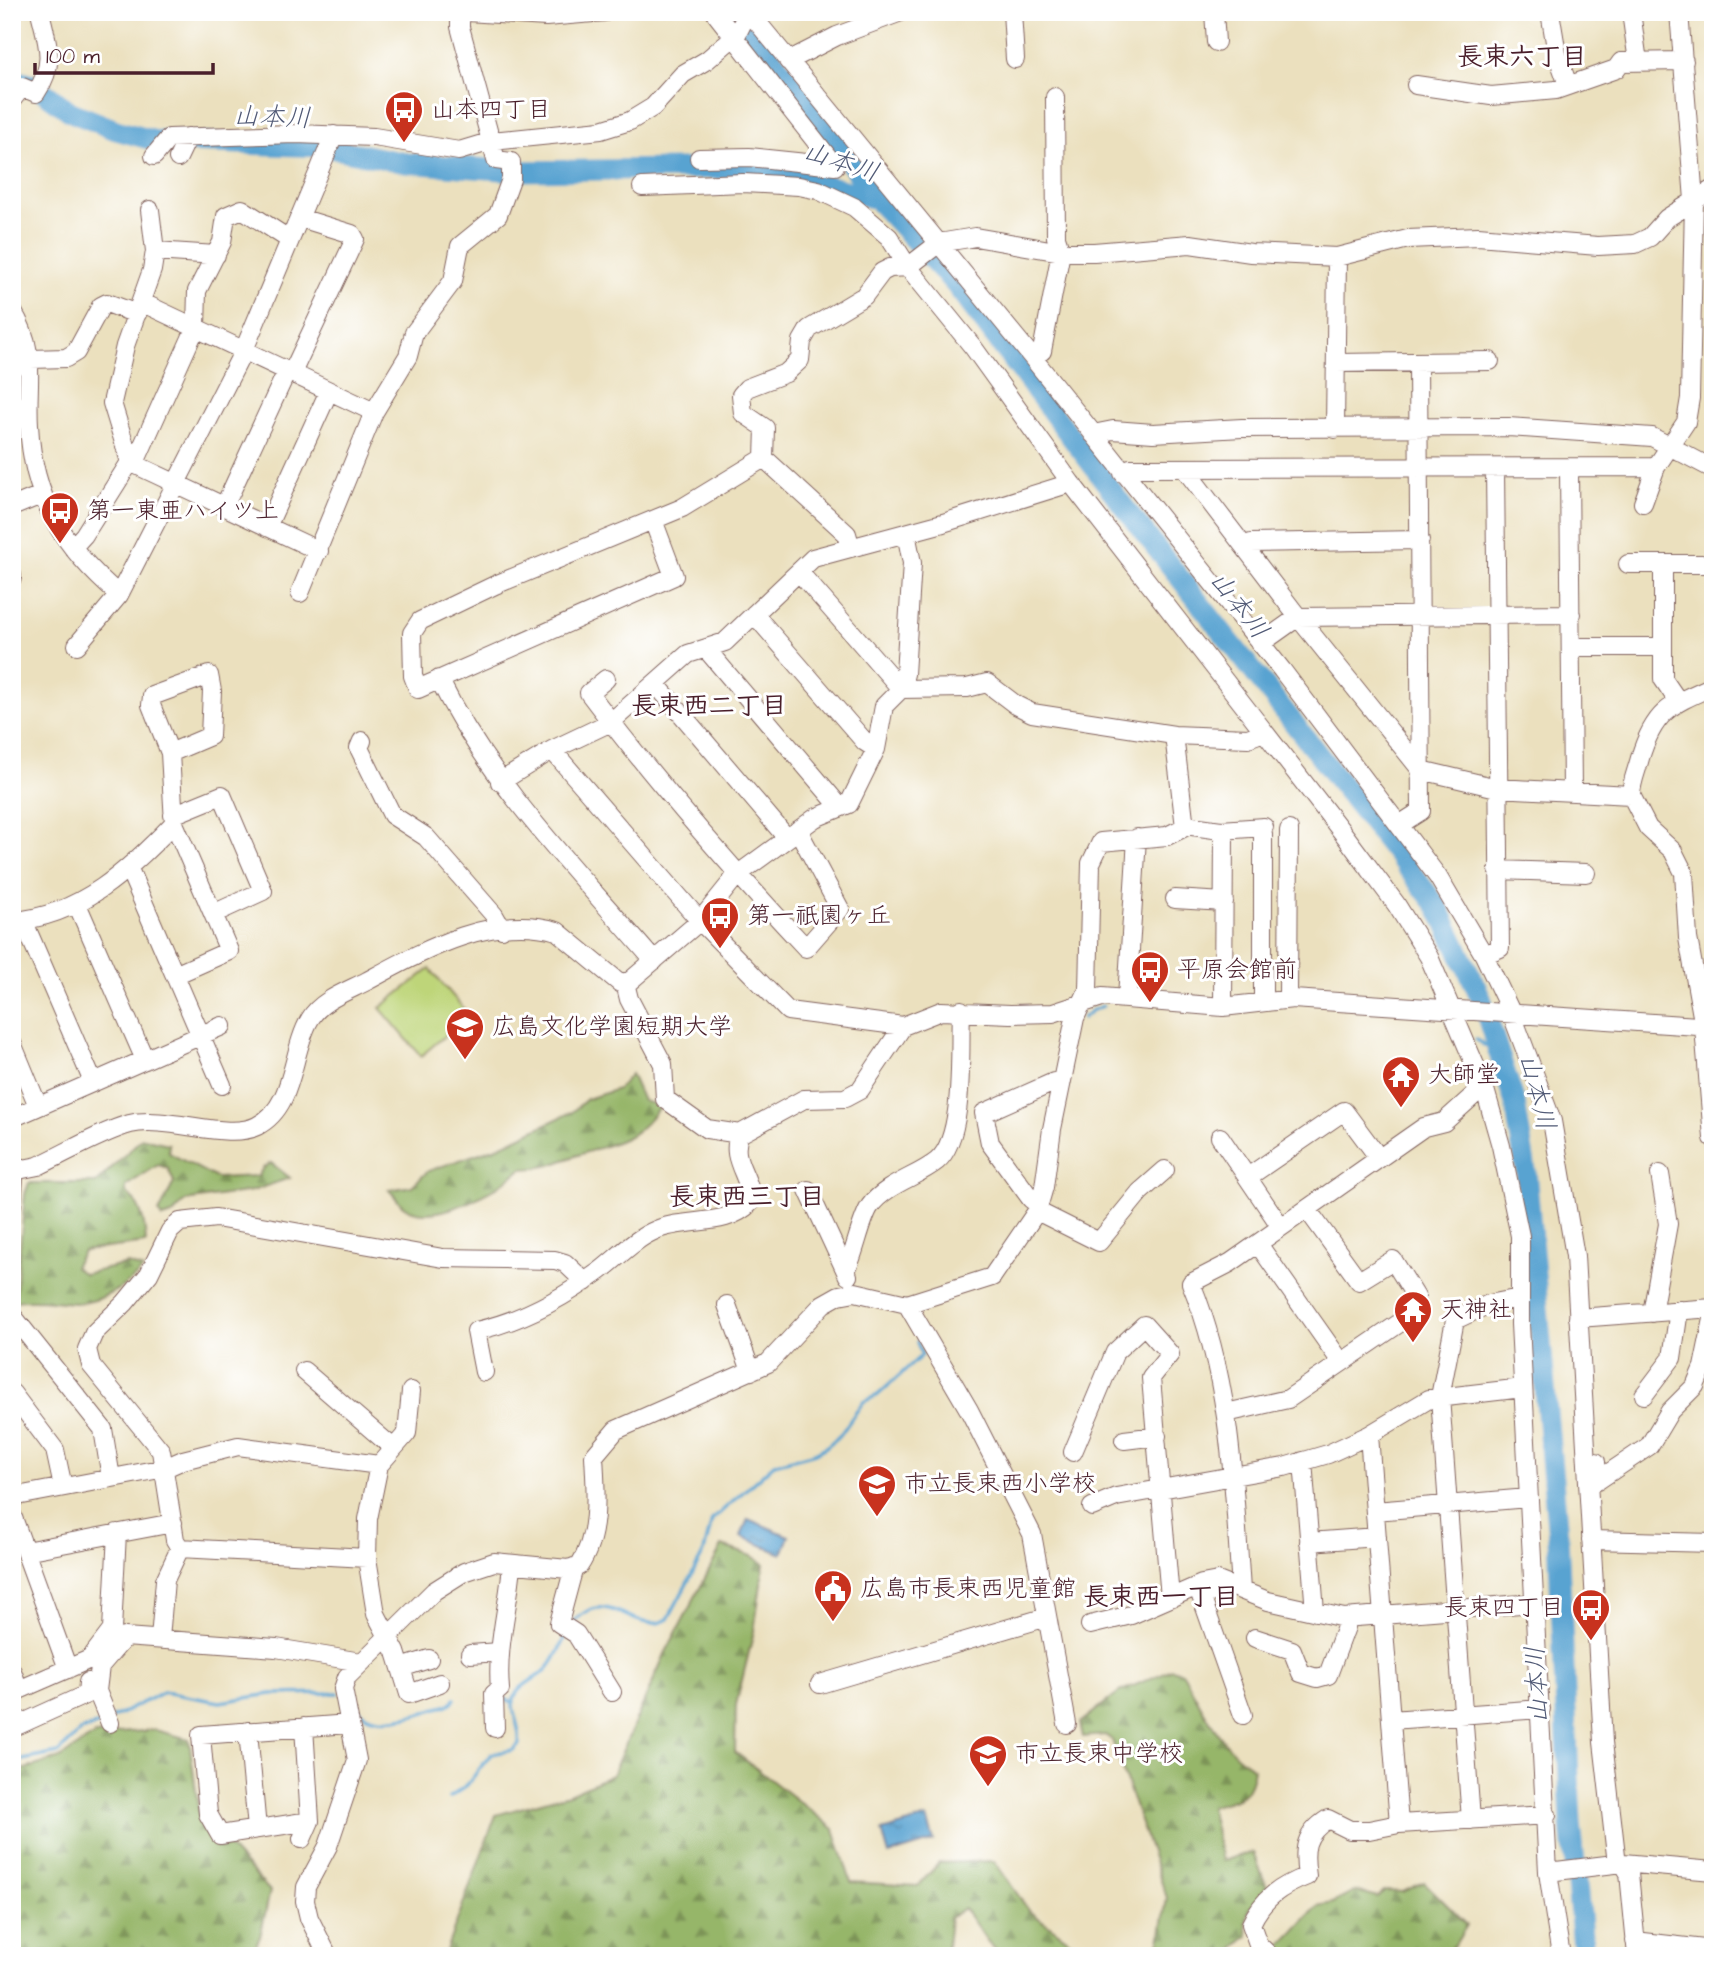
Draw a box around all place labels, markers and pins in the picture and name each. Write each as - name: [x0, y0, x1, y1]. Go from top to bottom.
- bus stop icon: 山本四丁目: [383, 89, 425, 144]
- place label: 山本四丁目: [431, 93, 551, 127]
- bus stop icon: 第一東亜ハイツ上: [39, 490, 81, 545]
- place label: 第一東亜ハイツ上: [87, 494, 279, 528]
- bus stop icon: 第一祇園ヶ丘: [699, 895, 741, 950]
- place label: 第一祇園ヶ丘: [747, 899, 891, 933]
- bus stop icon: 平原会館前: [1129, 949, 1171, 1004]
- place label: 平原会館前: [1177, 953, 1297, 987]
- school or university icon: 広島文化学園短期大学: [444, 1006, 486, 1061]
- place label: 広島文化学園短期大学: [492, 1010, 732, 1044]
- temple icon: 大師堂: [1380, 1054, 1422, 1109]
- place label: 大師堂: [1428, 1058, 1500, 1092]
- temple icon: 天神社: [1392, 1289, 1434, 1344]
- place label: 天神社: [1440, 1293, 1512, 1327]
- school or university icon: 市立長束西小学校: [856, 1463, 898, 1518]
- place label: 市立長束西小学校: [904, 1467, 1096, 1501]
- public building icon: 広島市長束西児童館: [812, 1568, 854, 1623]
- place label: 広島市長束西児童館: [860, 1572, 1076, 1606]
- bus stop icon: 長束四丁目: [1570, 1587, 1612, 1642]
- place label: 長束四丁目: [1444, 1591, 1564, 1625]
- school or university icon: 市立長束中学校: [967, 1733, 1009, 1788]
- place label: 市立長束中学校: [1015, 1737, 1183, 1771]

